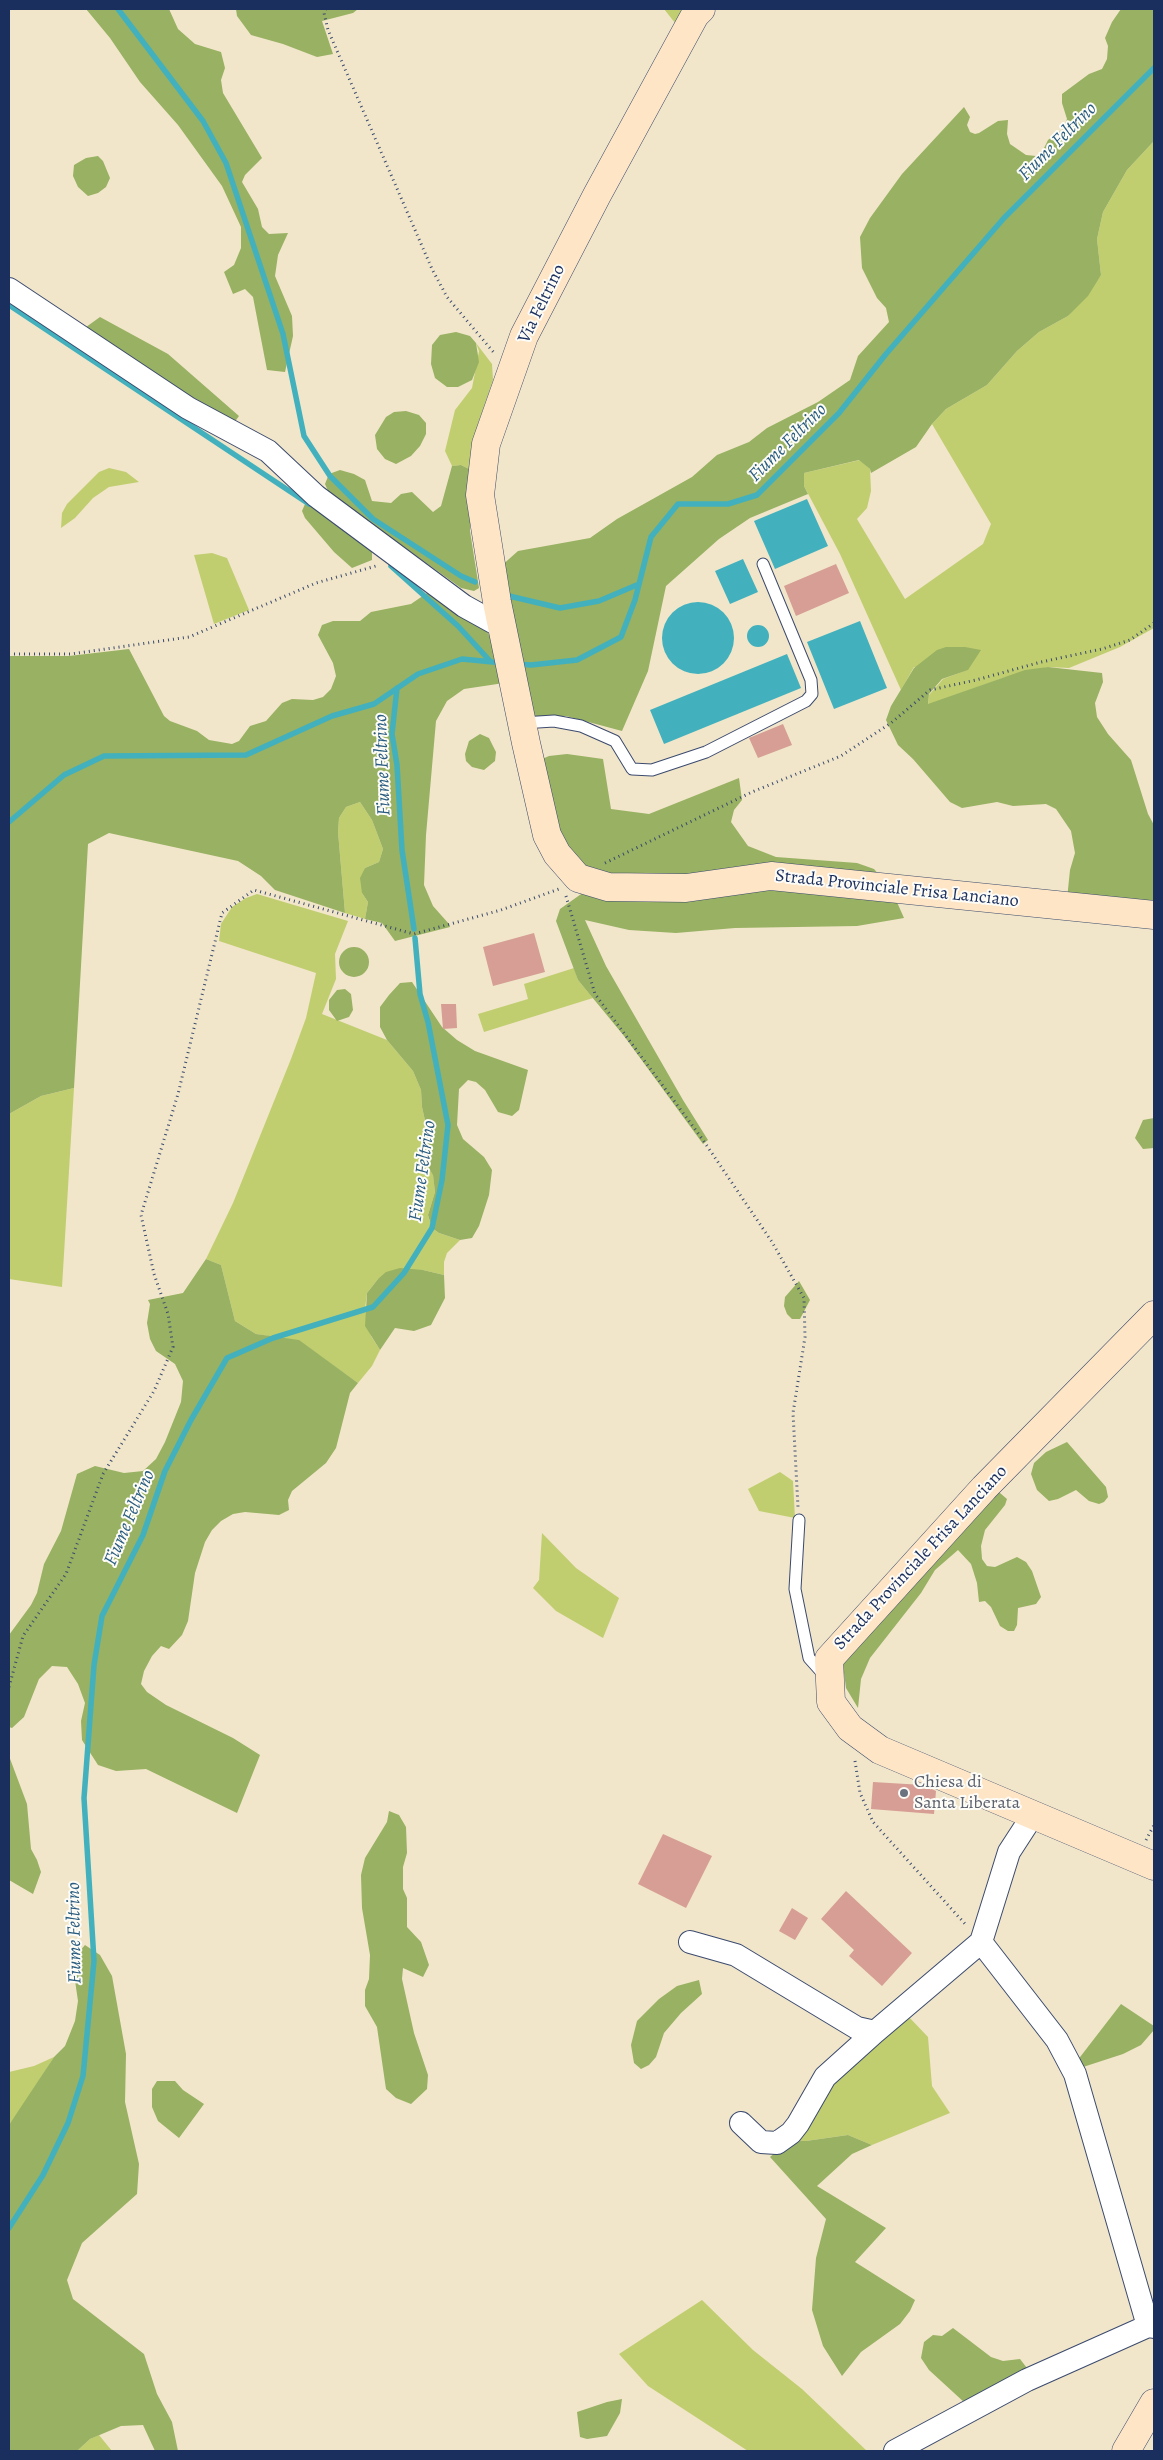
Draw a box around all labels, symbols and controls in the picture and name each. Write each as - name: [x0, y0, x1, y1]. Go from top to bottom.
- water label: Fiume Feltrino: [1014, 98, 1102, 186]
- street label: Via Feltrino: [514, 261, 570, 347]
- water label: Fiume Feltrino: [744, 399, 832, 487]
- water label: Fiume Feltrino: [370, 714, 396, 816]
- street label: Strada Provinciale Frisa Lanciano: [774, 865, 1020, 913]
- water label: Fiume Feltrino: [405, 1119, 441, 1223]
- street label: Strada Provinciale Frisa Lanciano: [830, 1461, 1012, 1655]
- water label: Fiume Feltrino: [100, 1467, 160, 1569]
- place label: Chiesa di Santa Liberata: [914, 1772, 1020, 1815]
- marker: Chiesa di Santa Liberata: [898, 1787, 910, 1799]
- water label: Fiume Feltrino: [63, 1882, 87, 1984]

